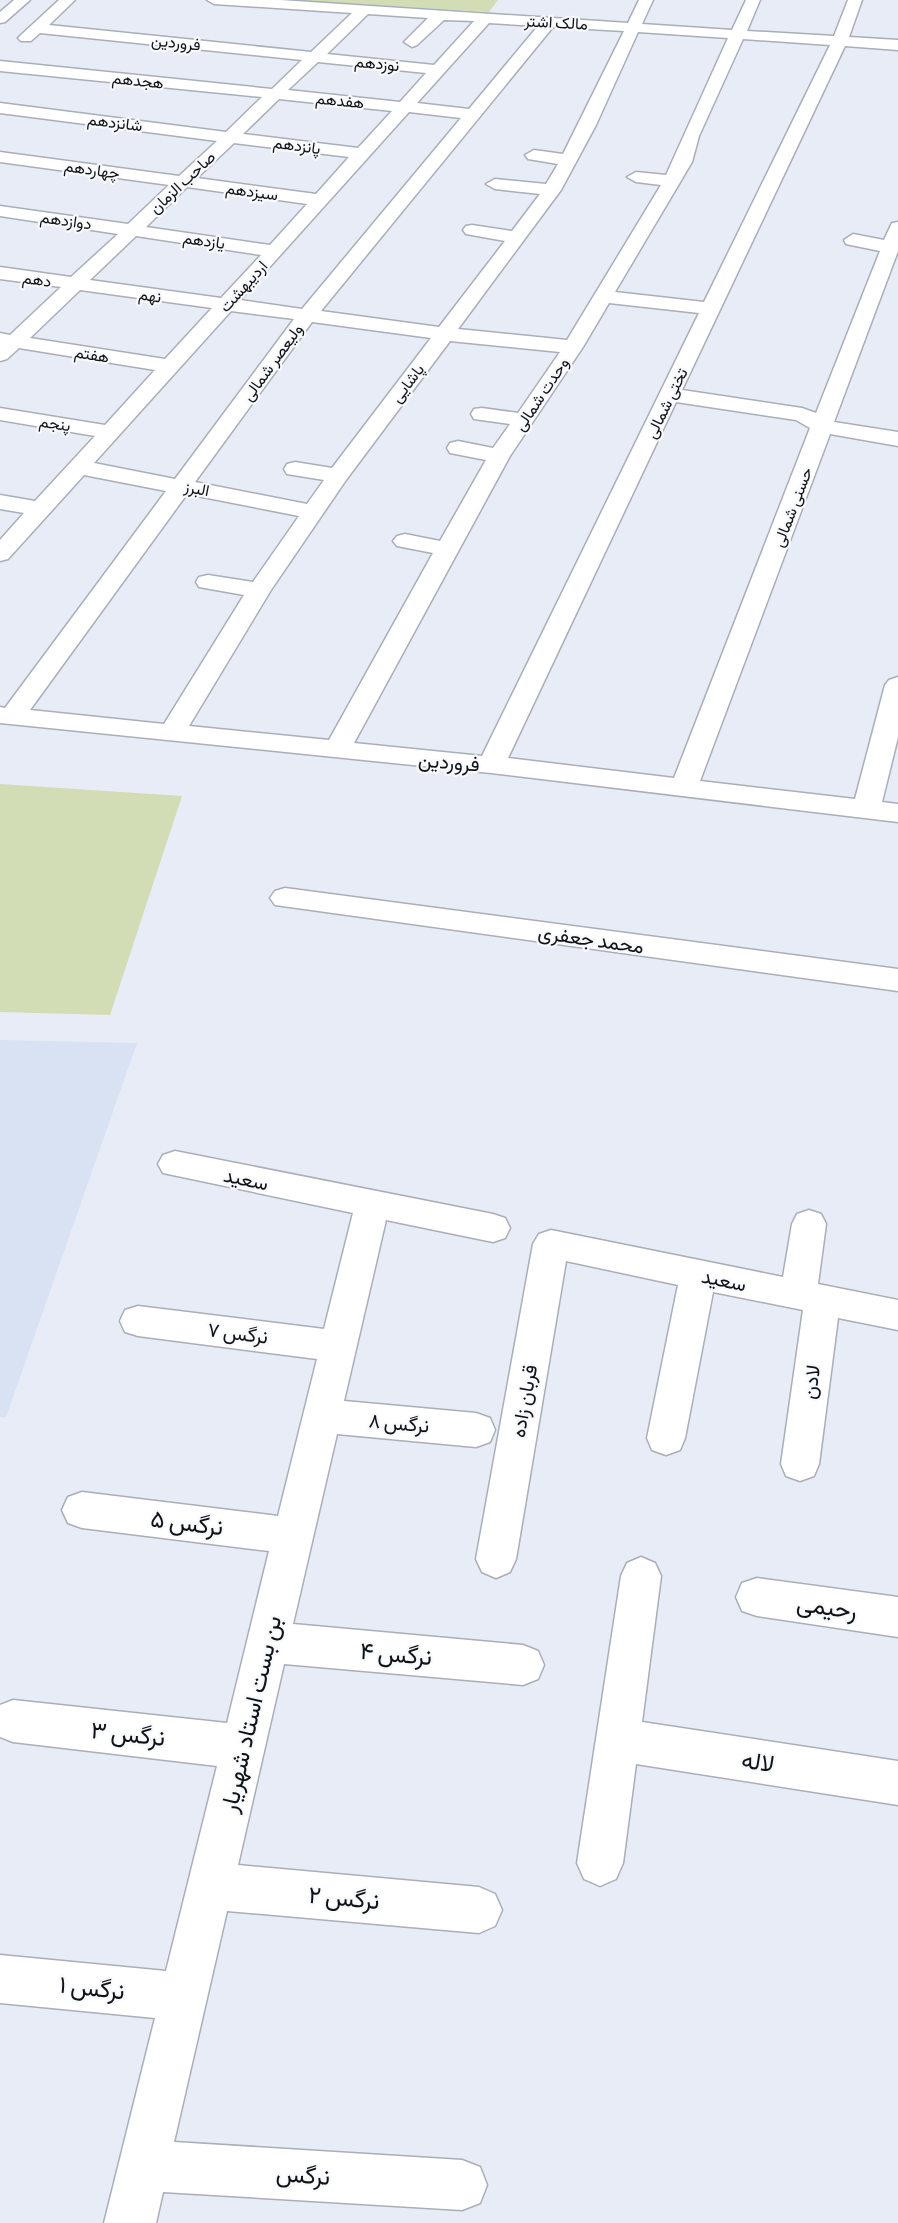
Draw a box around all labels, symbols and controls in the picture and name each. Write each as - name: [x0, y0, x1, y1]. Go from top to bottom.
- street label: مالک اشتر: [523, 12, 588, 35]
- street label: فروردین: [150, 31, 201, 56]
- street label: نوزدهم: [354, 53, 400, 76]
- street label: هجدهم: [111, 69, 165, 94]
- street label: هفدهم: [315, 89, 365, 113]
- street label: شانزدهم: [86, 111, 143, 136]
- street label: پانزدهم: [272, 134, 322, 160]
- street label: صاحب الزمان: [146, 148, 220, 218]
- street label: چهاردهم: [63, 157, 121, 185]
- street label: سیزدهم: [224, 179, 279, 206]
- street label: دوازدهم: [39, 208, 93, 234]
- street label: یازدهم: [182, 229, 226, 254]
- street label: اردیبهشت: [216, 257, 272, 317]
- street label: دهم: [21, 269, 52, 292]
- street label: نهم: [137, 286, 162, 307]
- street label: ولیعصر شمالی: [239, 321, 308, 405]
- street label: هفتم: [73, 343, 111, 368]
- street label: وحدت شمالی: [511, 355, 574, 435]
- street label: پاشایی: [388, 361, 430, 408]
- street label: تختی شمالی: [642, 365, 693, 442]
- street label: پنجم: [38, 413, 72, 437]
- street label: حسنی شمالی: [769, 465, 817, 550]
- street label: البرز: [182, 478, 211, 501]
- street label: فروردین: [417, 748, 481, 778]
- street label: محمد جعفری: [536, 921, 645, 959]
- street label: سعید: [221, 1164, 270, 1195]
- street label: سعید: [699, 1265, 748, 1296]
- street label: نرگس ۷: [206, 1318, 269, 1350]
- street label: قربان زاده: [507, 1363, 543, 1440]
- street label: لادن: [798, 1363, 824, 1401]
- street label: نرگس ۸: [368, 1409, 430, 1439]
- street label: نرگس ۵: [149, 1505, 225, 1542]
- street label: رحیمی: [795, 1589, 859, 1626]
- street label: بن بست استاد شهریار: [215, 1613, 288, 1816]
- street label: نرگس ۴: [359, 1637, 433, 1672]
- street label: نرگس ۳: [89, 1716, 167, 1753]
- street label: لاله: [740, 1746, 776, 1777]
- street label: نرگس ۲: [307, 1881, 381, 1916]
- street label: نرگس ۱: [58, 1971, 126, 2006]
- street label: نرگس: [275, 2159, 331, 2192]

